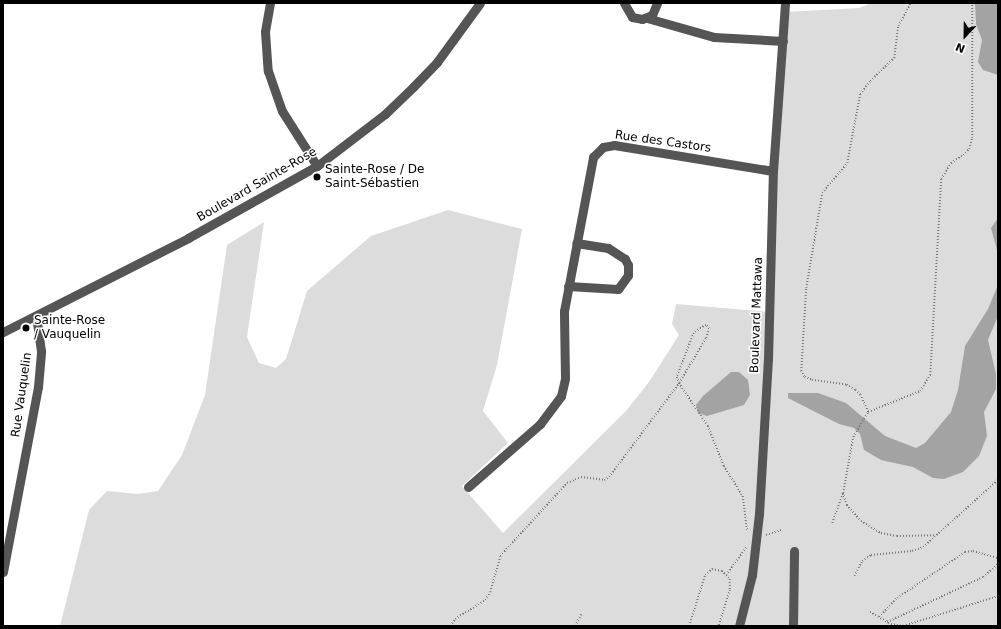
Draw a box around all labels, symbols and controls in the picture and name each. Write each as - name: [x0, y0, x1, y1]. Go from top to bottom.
- north arrow: [945, 16, 985, 56]
- text: N: [954, 40, 967, 55]
- street label: Rue des Castors: [614, 128, 712, 156]
- street label: Boulevard Sainte-Rose: [195, 145, 319, 225]
- place label: Sainte-Rose / De Saint-Sébastien: [325, 163, 424, 191]
- marker: Sainte-Rose / De Saint-Sébastien: [312, 172, 322, 182]
- street label: Boulevard Mattawa: [748, 257, 766, 373]
- place label: Sainte-Rose / Vauquelin: [34, 314, 105, 342]
- marker: Sainte-Rose / Vauquelin: [21, 323, 31, 333]
- street label: Rue Vauquelin: [9, 352, 35, 438]

